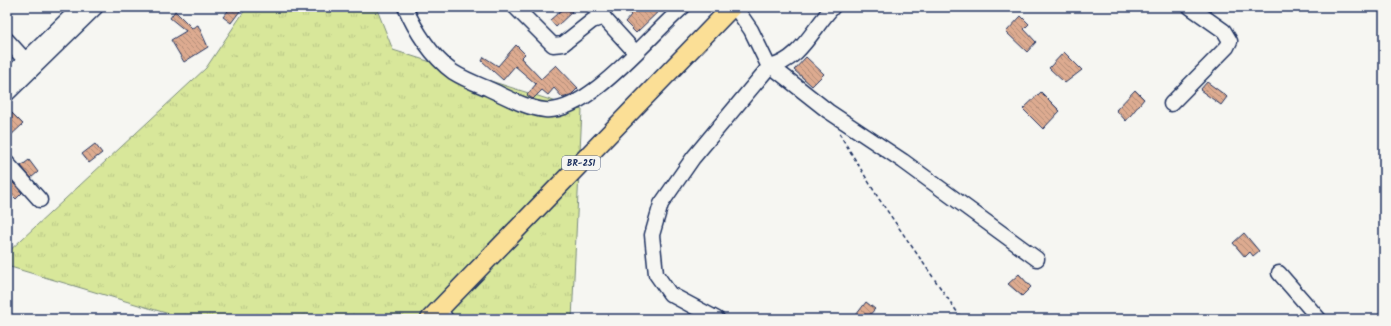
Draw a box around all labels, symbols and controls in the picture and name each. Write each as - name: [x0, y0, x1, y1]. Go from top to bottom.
- road number: BR-251: [562, 156, 600, 170]

